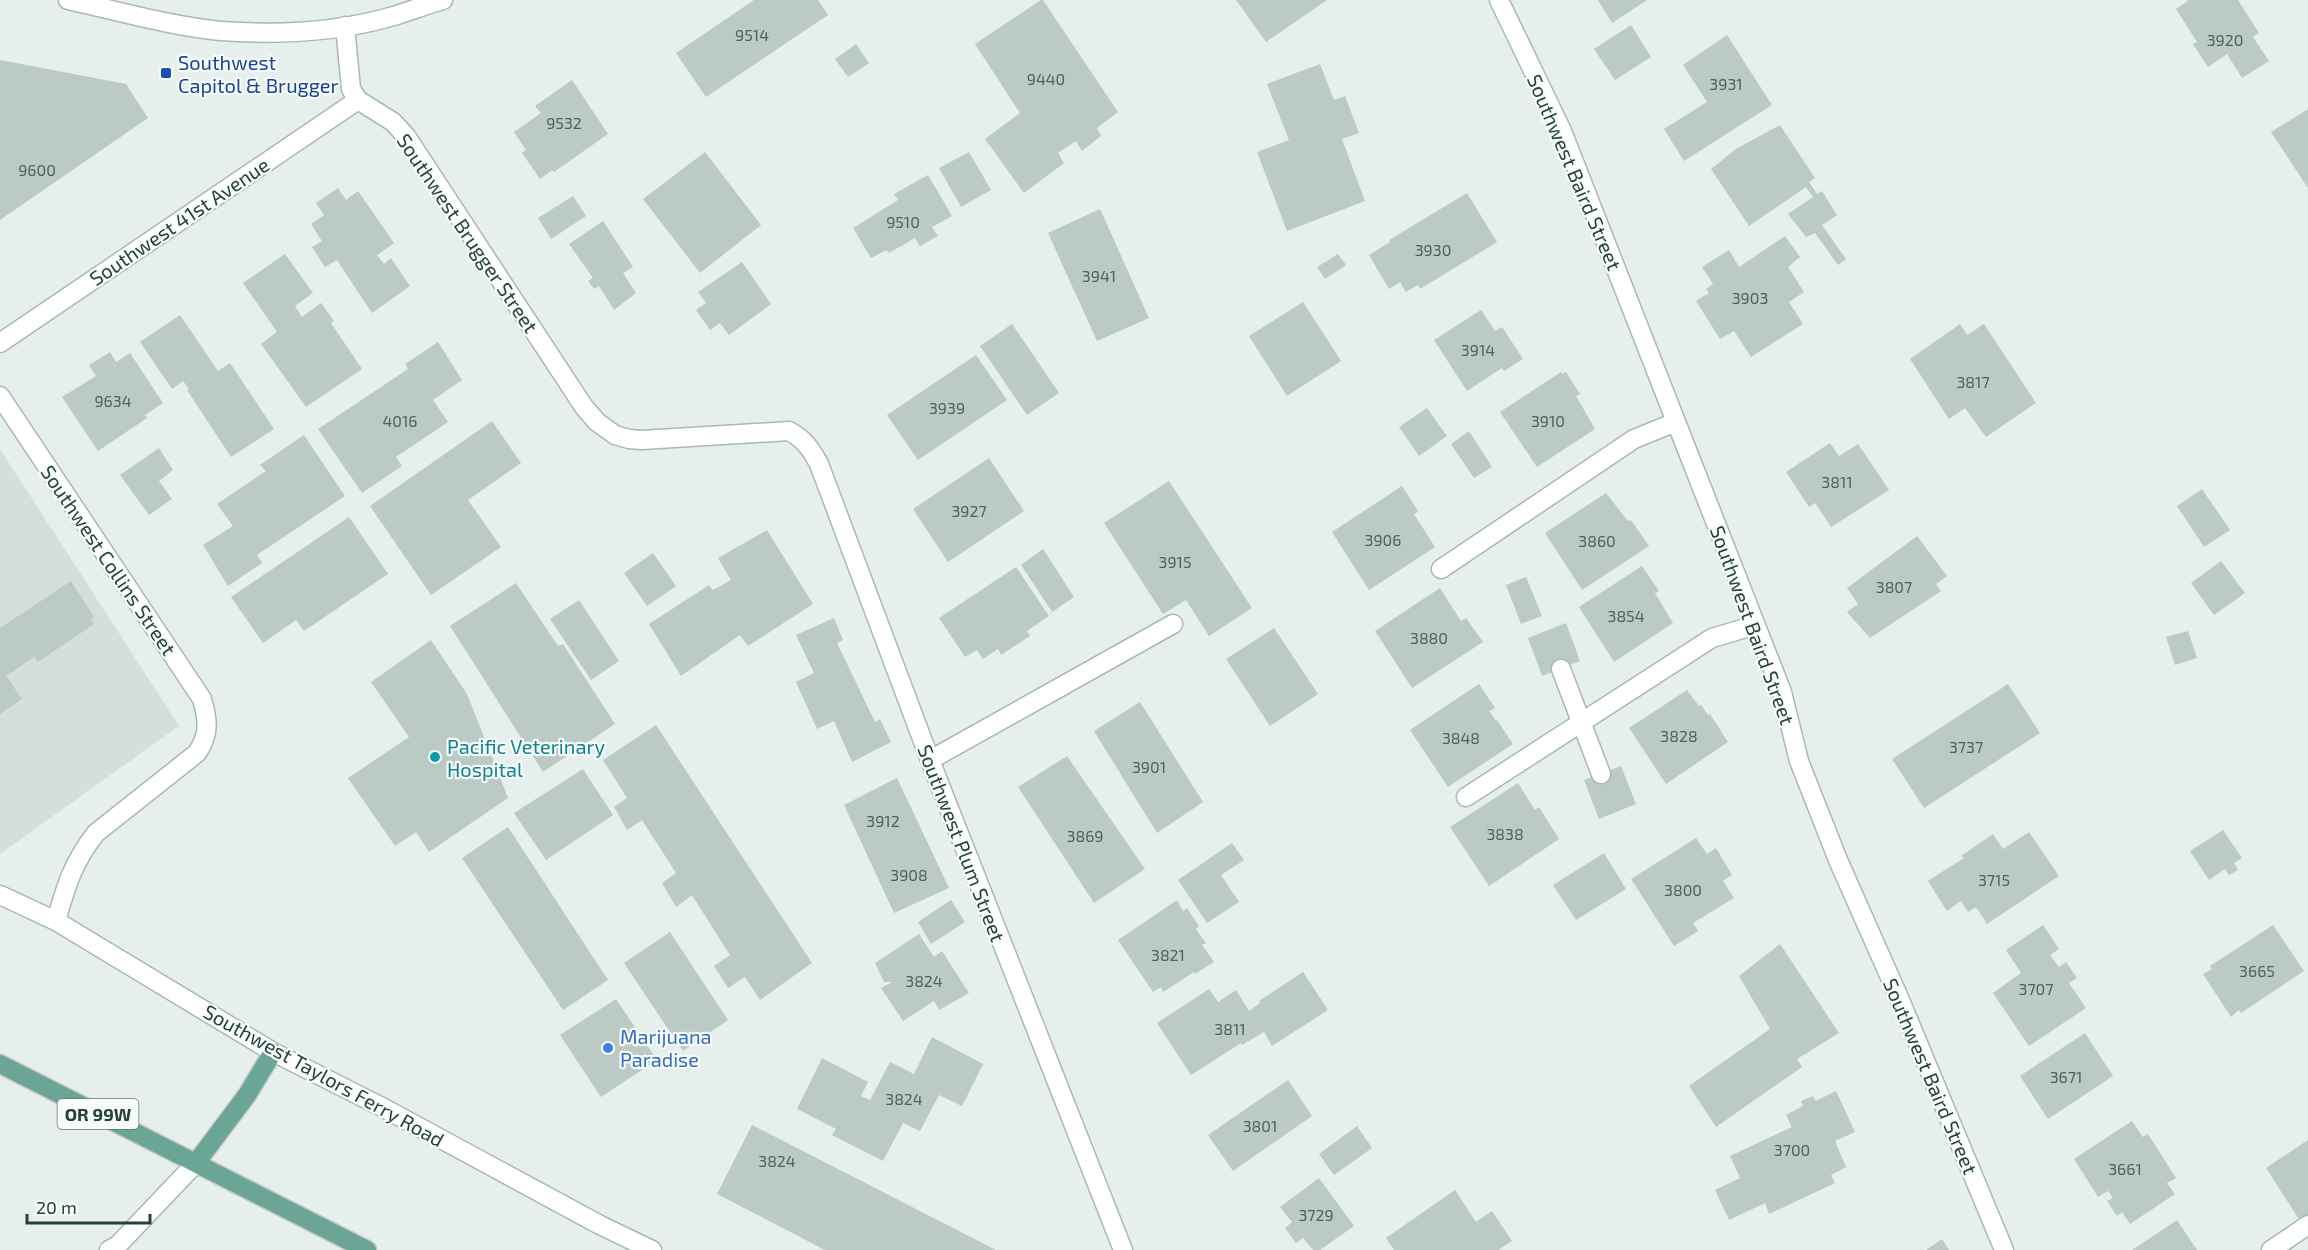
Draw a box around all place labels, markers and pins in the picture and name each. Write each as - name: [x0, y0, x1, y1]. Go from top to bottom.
- place label: Southwest Capitol & Brugger: [178, 50, 339, 97]
- marker: Southwest Capitol & Brugger: [159, 66, 173, 80]
- place label: Pacific Veterinary Hospital: [447, 734, 605, 781]
- marker: Pacific Veterinary Hospital: [428, 750, 442, 764]
- place label: Marijuana Paradise: [620, 1024, 711, 1071]
- marker: Marijuana Paradise: [601, 1041, 615, 1055]

